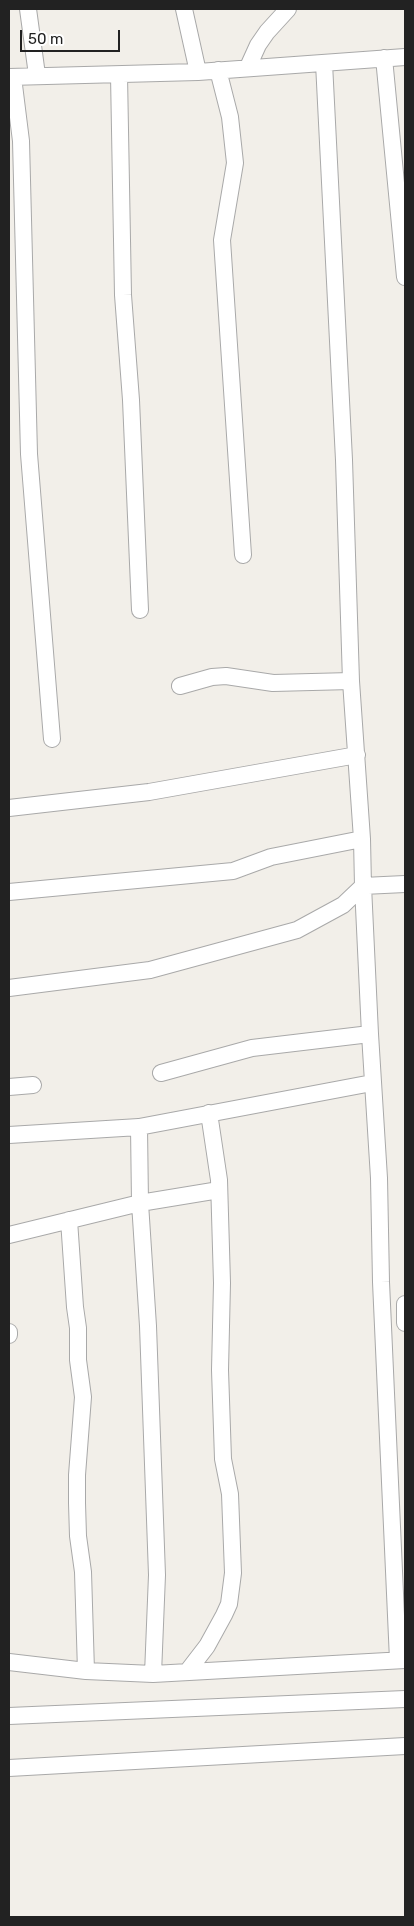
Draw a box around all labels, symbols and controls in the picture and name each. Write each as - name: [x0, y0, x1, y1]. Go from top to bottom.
- scale bar: [22, 20, 122, 52]
- text: 50 m: [28, 30, 63, 48]

